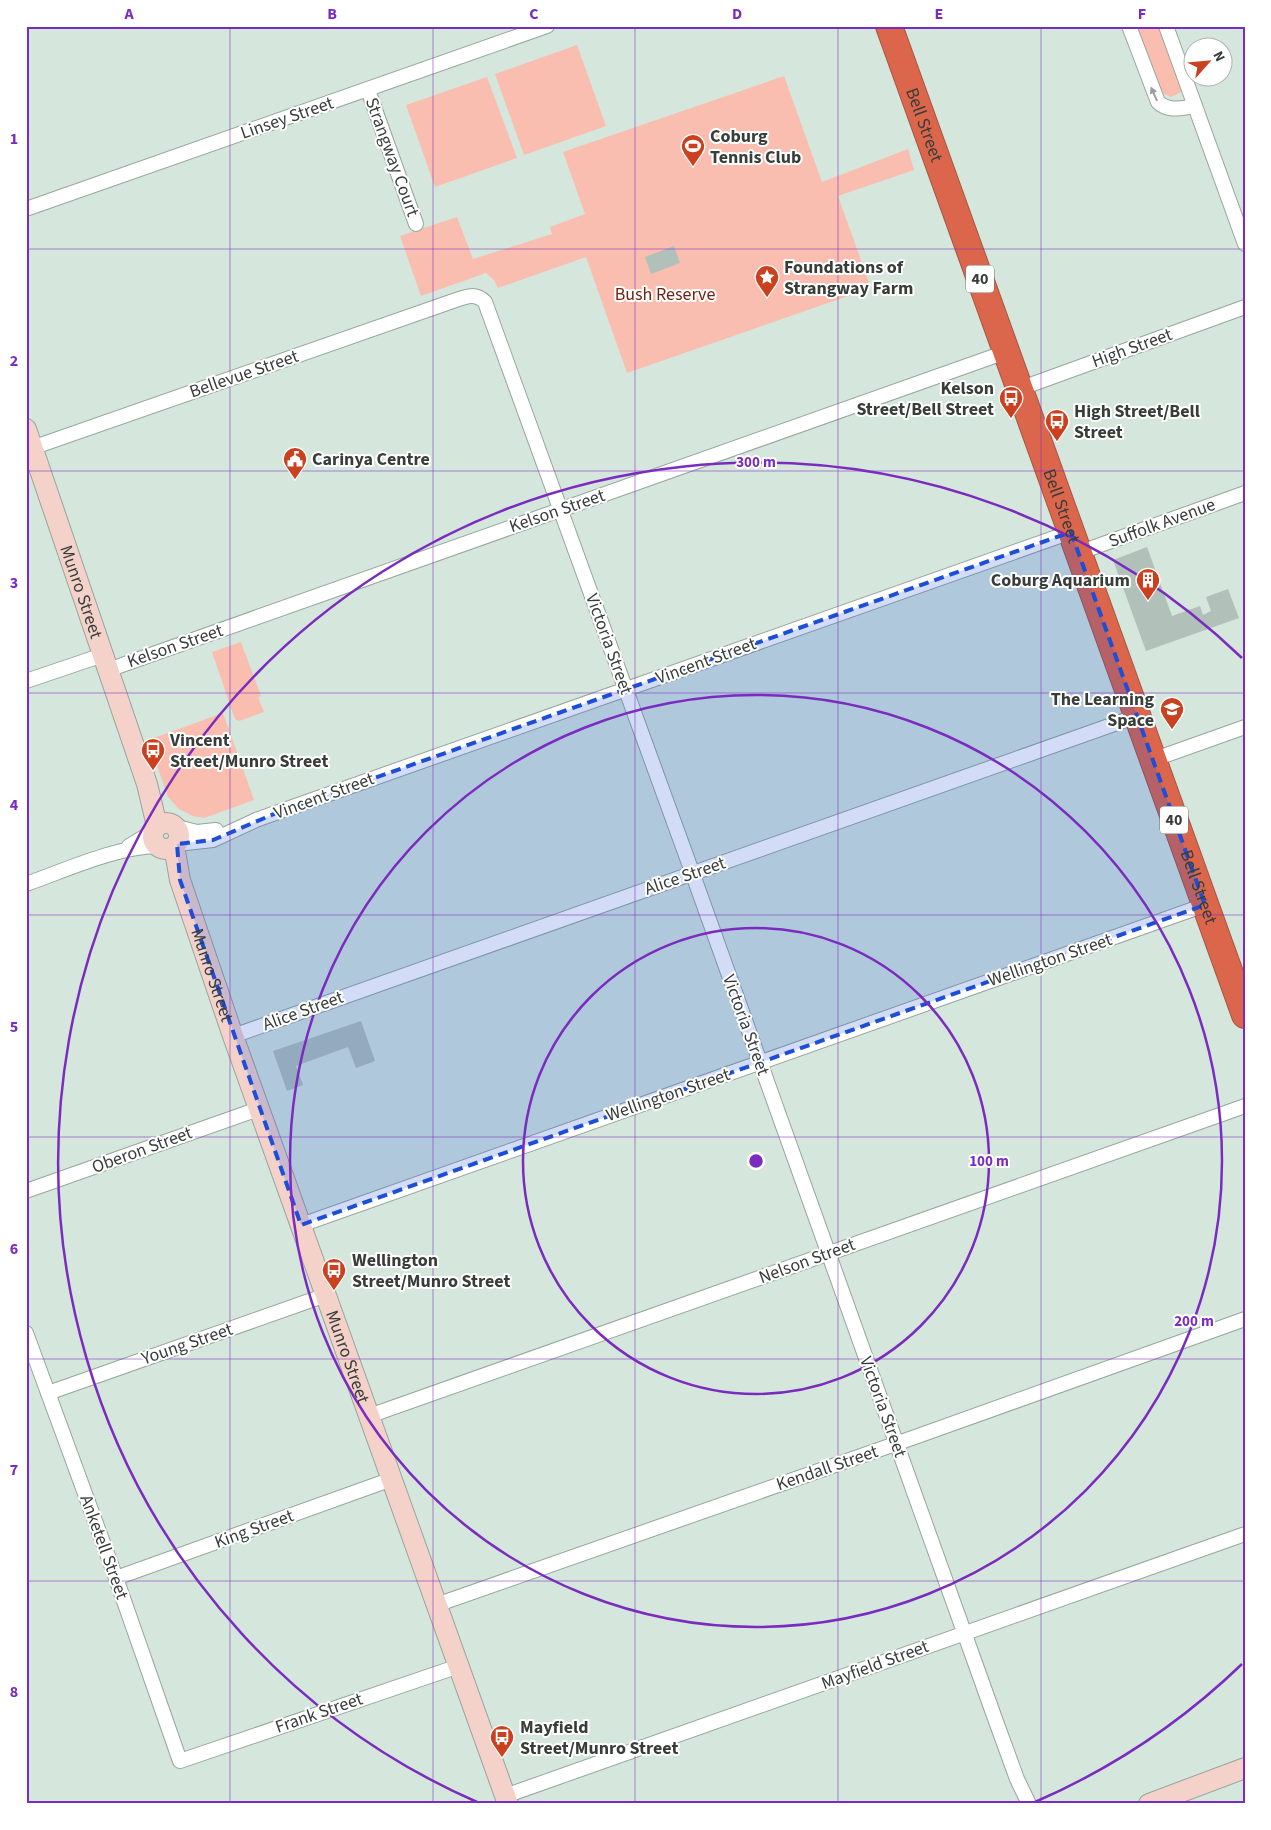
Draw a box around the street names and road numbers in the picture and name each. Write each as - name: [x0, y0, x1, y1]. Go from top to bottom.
- street label: Bell Street: [900, 84, 949, 165]
- street label: Linsey Street: [237, 90, 337, 146]
- street label: Strangway Court: [359, 94, 425, 220]
- road number: 40: [966, 266, 994, 292]
- street label: High Street: [1088, 322, 1176, 374]
- street label: Bellevue Street: [186, 344, 302, 404]
- street label: Bell Street: [1037, 465, 1087, 547]
- street label: Kelson Street: [506, 483, 608, 539]
- street label: Suffolk Avenue: [1105, 492, 1219, 554]
- street label: Munro Street: [54, 542, 109, 642]
- street label: Victoria Street: [579, 590, 639, 698]
- street label: Kelson Street: [124, 618, 226, 674]
- street label: Vincent Street: [652, 631, 760, 691]
- street label: Vincent Street: [270, 766, 378, 826]
- road number: 40: [1160, 806, 1188, 834]
- street label: Bell Street: [1174, 846, 1224, 928]
- street label: Alice Street: [641, 850, 729, 902]
- street label: Munro Street: [185, 925, 240, 1025]
- street label: Wellington Street: [985, 927, 1115, 993]
- street label: Victoria Street: [716, 971, 776, 1079]
- street label: Alice Street: [259, 985, 347, 1037]
- street label: Wellington Street: [603, 1062, 733, 1128]
- street label: Oberon Street: [88, 1120, 196, 1180]
- street label: Nelson Street: [755, 1232, 859, 1290]
- street label: Munro Street: [320, 1307, 376, 1407]
- street label: Young Street: [137, 1317, 236, 1372]
- street label: Victoria Street: [853, 1353, 913, 1461]
- street label: Kendall Street: [773, 1439, 881, 1497]
- street label: Anketell Street: [74, 1491, 134, 1603]
- street label: King Street: [211, 1503, 297, 1555]
- street label: Mayfield Street: [818, 1634, 932, 1696]
- street label: Frank Street: [272, 1686, 366, 1740]

